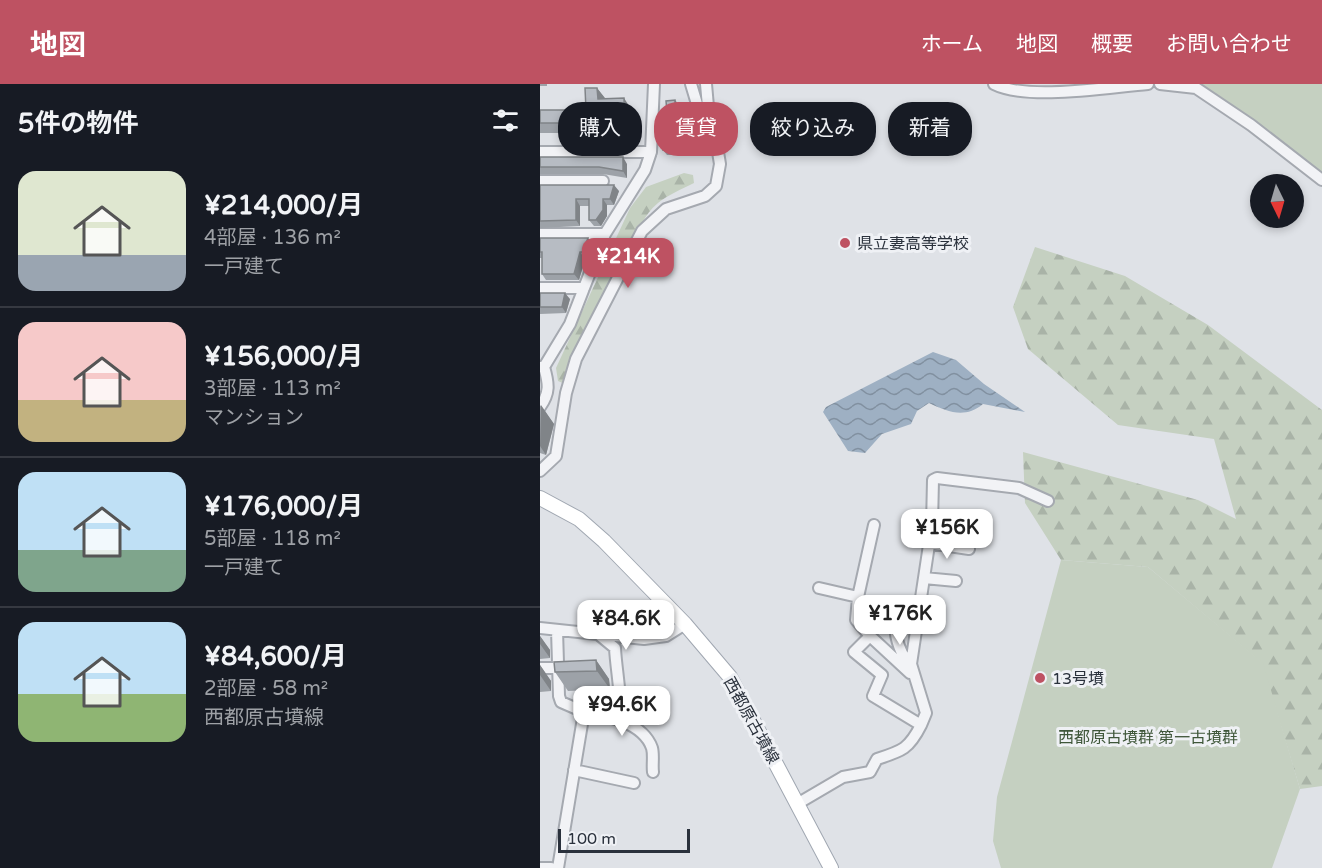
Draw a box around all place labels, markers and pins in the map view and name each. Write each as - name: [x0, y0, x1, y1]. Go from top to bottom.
- place label: 県立妻高等学校: [857, 234, 969, 254]
- marker: 県立妻高等学校: [838, 236, 852, 250]
- pin: ¥214K: [586, 238, 670, 289]
- pin: ¥156K: [905, 509, 989, 560]
- pin: ¥176K: [858, 595, 942, 646]
- pin: ¥84.6K: [577, 600, 675, 651]
- place label: 13号墳: [1052, 669, 1104, 689]
- marker: 13号墳: [1033, 671, 1047, 685]
- pin: ¥94.6K: [573, 686, 671, 737]

